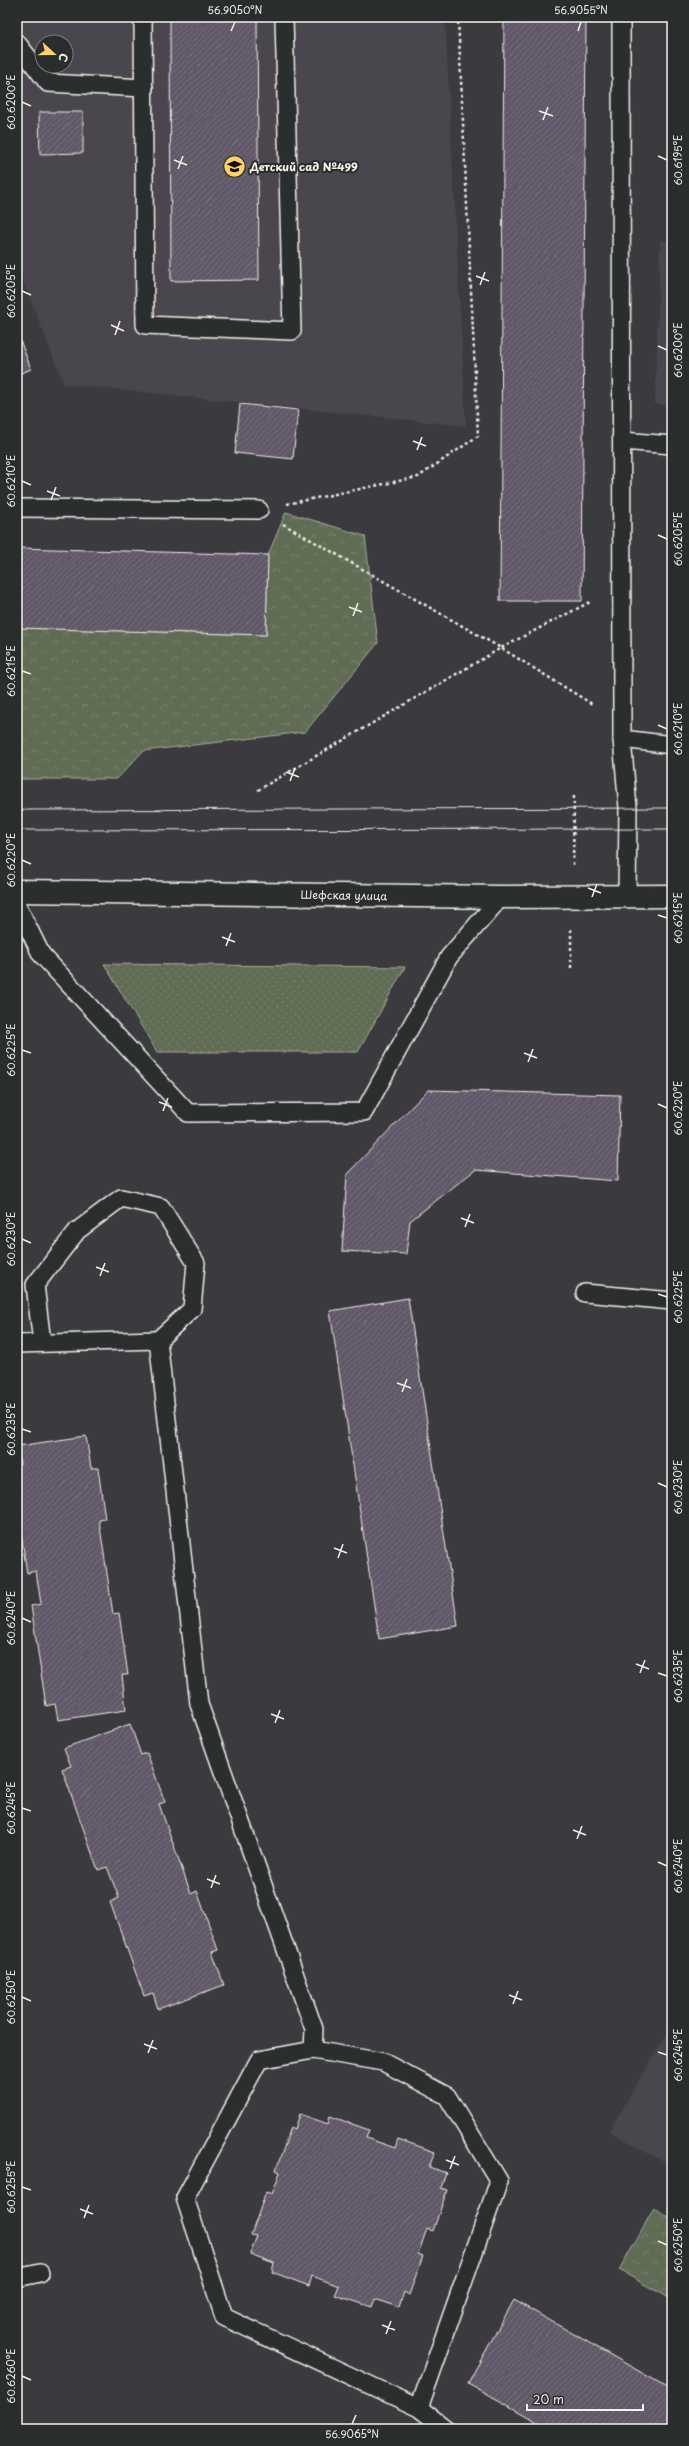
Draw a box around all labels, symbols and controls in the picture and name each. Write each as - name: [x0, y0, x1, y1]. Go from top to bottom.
- text: 56.9050°N: [208, 2, 263, 17]
- text: 56.9055°N: [554, 2, 608, 17]
- north arrow: [34, 34, 74, 74]
- text: С: [54, 51, 73, 65]
- text: 60.6200°E: [3, 74, 18, 130]
- text: 60.6195°E: [670, 135, 685, 185]
- school or university icon: Детский сад №499: [222, 153, 248, 179]
- place label: Детский сад №499: [249, 158, 358, 175]
- text: 60.6205°E: [3, 264, 18, 318]
- text: 60.6200°E: [670, 322, 685, 378]
- text: 60.6210°E: [3, 455, 18, 507]
- text: 60.6205°E: [670, 512, 685, 566]
- text: 60.6215°E: [3, 645, 18, 697]
- text: 60.6210°E: [670, 703, 685, 755]
- text: 60.6220°E: [3, 833, 18, 887]
- street label: Шефская улица: [301, 886, 388, 904]
- text: 60.6215°E: [670, 892, 685, 944]
- text: 60.6225°E: [3, 1023, 18, 1077]
- text: 60.6220°E: [670, 1081, 685, 1135]
- text: 60.6230°E: [3, 1212, 18, 1266]
- text: 60.6225°E: [670, 1270, 685, 1324]
- text: 60.6235°E: [3, 1402, 18, 1456]
- text: 60.6230°E: [670, 1460, 685, 1514]
- text: 60.6240°E: [3, 1591, 18, 1645]
- text: 60.6235°E: [670, 1649, 685, 1703]
- text: 60.6245°E: [3, 1781, 18, 1835]
- text: 60.6240°E: [670, 1839, 685, 1893]
- text: 60.6250°E: [3, 1970, 18, 2024]
- text: 60.6245°E: [670, 2028, 685, 2082]
- text: 60.6255°E: [3, 2160, 18, 2214]
- text: 60.6250°E: [670, 2218, 685, 2272]
- text: 60.6260°E: [3, 2349, 18, 2403]
- scale bar: [527, 2386, 643, 2412]
- text: 20 m: [533, 2390, 564, 2408]
- text: 56.9065°N: [325, 2426, 379, 2441]

